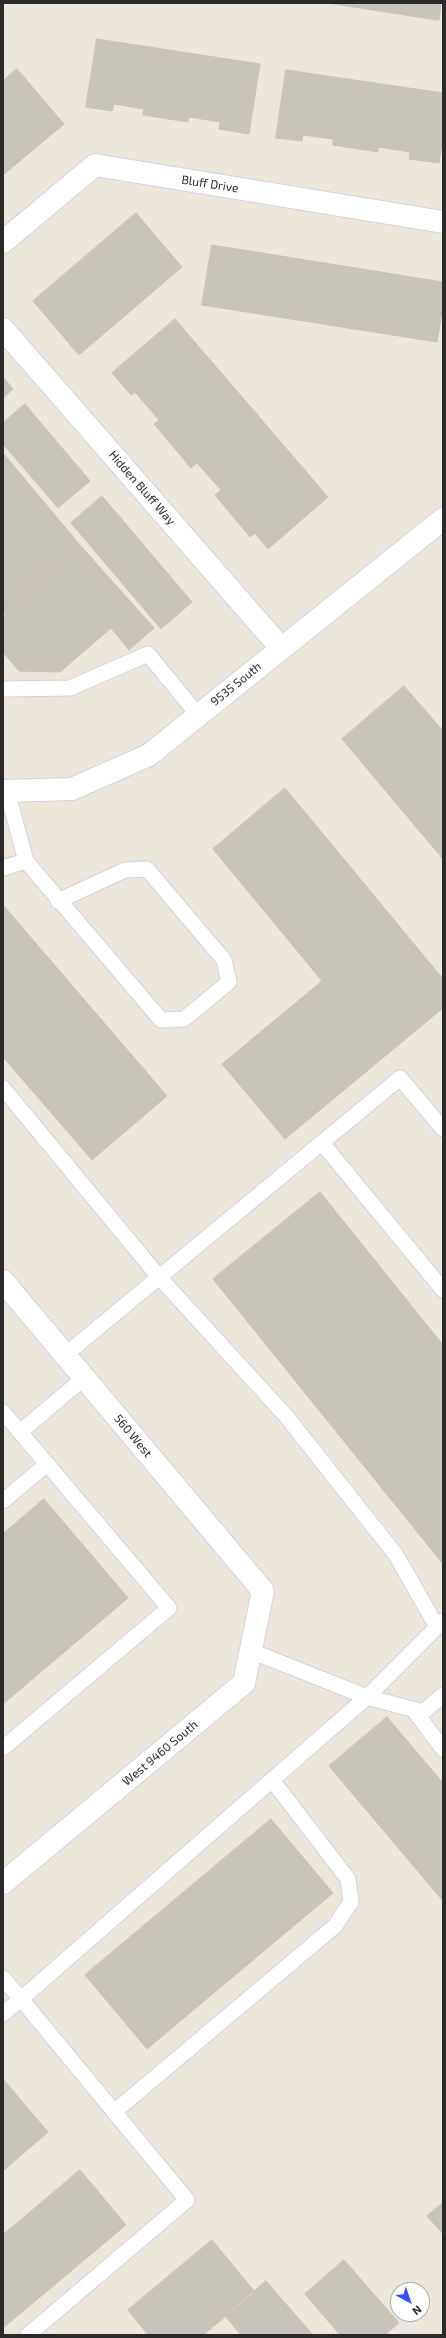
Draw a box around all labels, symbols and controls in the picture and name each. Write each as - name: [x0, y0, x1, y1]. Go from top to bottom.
- street label: Bluff Drive: [180, 172, 240, 196]
- street label: Hidden Bluff Way: [106, 448, 178, 528]
- street label: 9535 South: [208, 659, 264, 709]
- street label: 560 West: [111, 1412, 155, 1460]
- street label: West 9460 South: [119, 1717, 201, 1789]
- north arrow: [390, 2282, 430, 2322]
- text: N: [410, 2303, 425, 2318]

